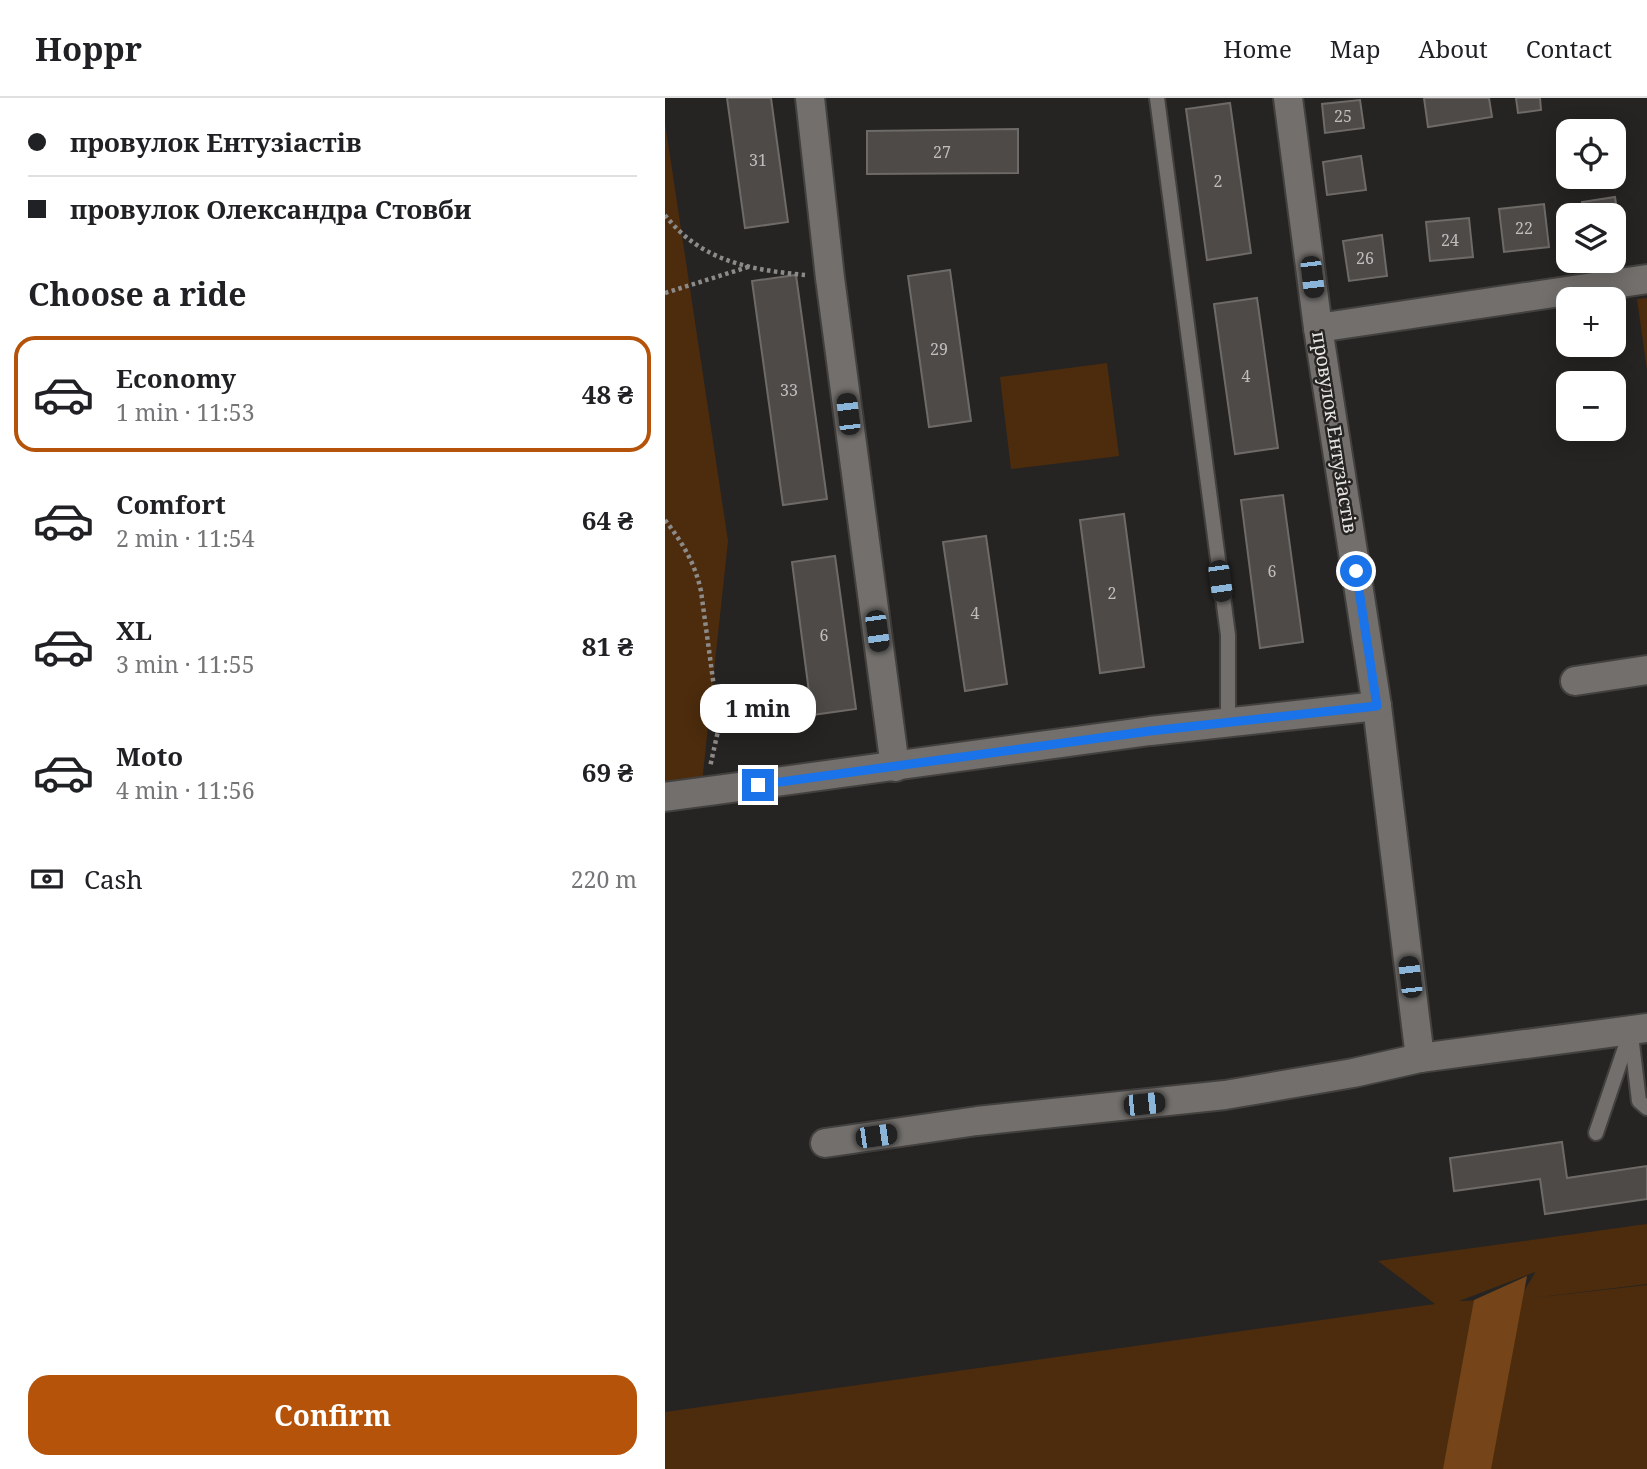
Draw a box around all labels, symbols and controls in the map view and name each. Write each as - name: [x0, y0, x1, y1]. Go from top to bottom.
- text: Hoppr: [35, 26, 142, 71]
- text: Home: [1223, 32, 1292, 65]
- text: Map: [1330, 32, 1381, 65]
- text: About: [1419, 32, 1488, 65]
- text: Contact: [1526, 32, 1612, 65]
- house number: 25: [1334, 105, 1352, 127]
- map controls: [1556, 119, 1626, 441]
- button: locate: [1556, 119, 1626, 189]
- text: провулок Ентузіастів: [70, 124, 362, 160]
- house number: 27: [933, 141, 951, 163]
- house number: 31: [749, 149, 767, 171]
- house number: 2: [1214, 170, 1222, 192]
- text: провулок Олександра Стовби: [70, 191, 471, 227]
- button: layers: [1556, 203, 1626, 273]
- house number: 22: [1515, 217, 1533, 239]
- house number: 24: [1441, 229, 1459, 251]
- house number: 26: [1356, 247, 1374, 269]
- car: [1300, 255, 1325, 299]
- text: Choose a ride: [28, 272, 247, 315]
- button: +: [1556, 287, 1626, 357]
- street label: провулок Ентузіастів: [1306, 329, 1364, 535]
- house number: 29: [930, 338, 948, 360]
- text: Economy: [116, 360, 236, 396]
- icon: car: [32, 363, 95, 426]
- house number: 4: [1242, 365, 1251, 387]
- button: −: [1556, 371, 1626, 441]
- text: 48 ₴: [582, 376, 633, 412]
- house number: 33: [780, 379, 798, 401]
- car: [836, 392, 861, 436]
- text: 1 min · 11:53: [116, 396, 254, 428]
- text: Comfort: [116, 486, 226, 522]
- icon: car: [32, 489, 95, 552]
- text: 64 ₴: [582, 502, 633, 538]
- text: 2 min · 11:54: [116, 522, 254, 554]
- route start: [1340, 555, 1372, 587]
- car: [1207, 559, 1234, 603]
- house number: 6: [1268, 560, 1277, 582]
- house number: 2: [1108, 582, 1116, 604]
- house number: 4: [971, 602, 980, 624]
- car: [864, 609, 891, 653]
- text: XL: [116, 612, 152, 648]
- icon: car: [32, 615, 95, 678]
- house number: 6: [820, 624, 829, 646]
- text: 81 ₴: [582, 628, 633, 664]
- text: 3 min · 11:55: [116, 648, 254, 680]
- callout: 1 min: [700, 684, 816, 732]
- text: 1 min: [725, 692, 791, 724]
- text: Moto: [116, 738, 183, 774]
- icon: car: [32, 741, 95, 804]
- text: 69 ₴: [582, 754, 633, 790]
- route end: [742, 769, 774, 801]
- text: 4 min · 11:56: [116, 774, 254, 806]
- icon: cash: [28, 860, 66, 898]
- text: Cash: [84, 861, 143, 897]
- text: 220 m: [571, 863, 637, 895]
- car: [1398, 955, 1423, 999]
- car: [1123, 1091, 1166, 1117]
- car: [854, 1123, 899, 1149]
- button: Confirm: [28, 1375, 637, 1455]

